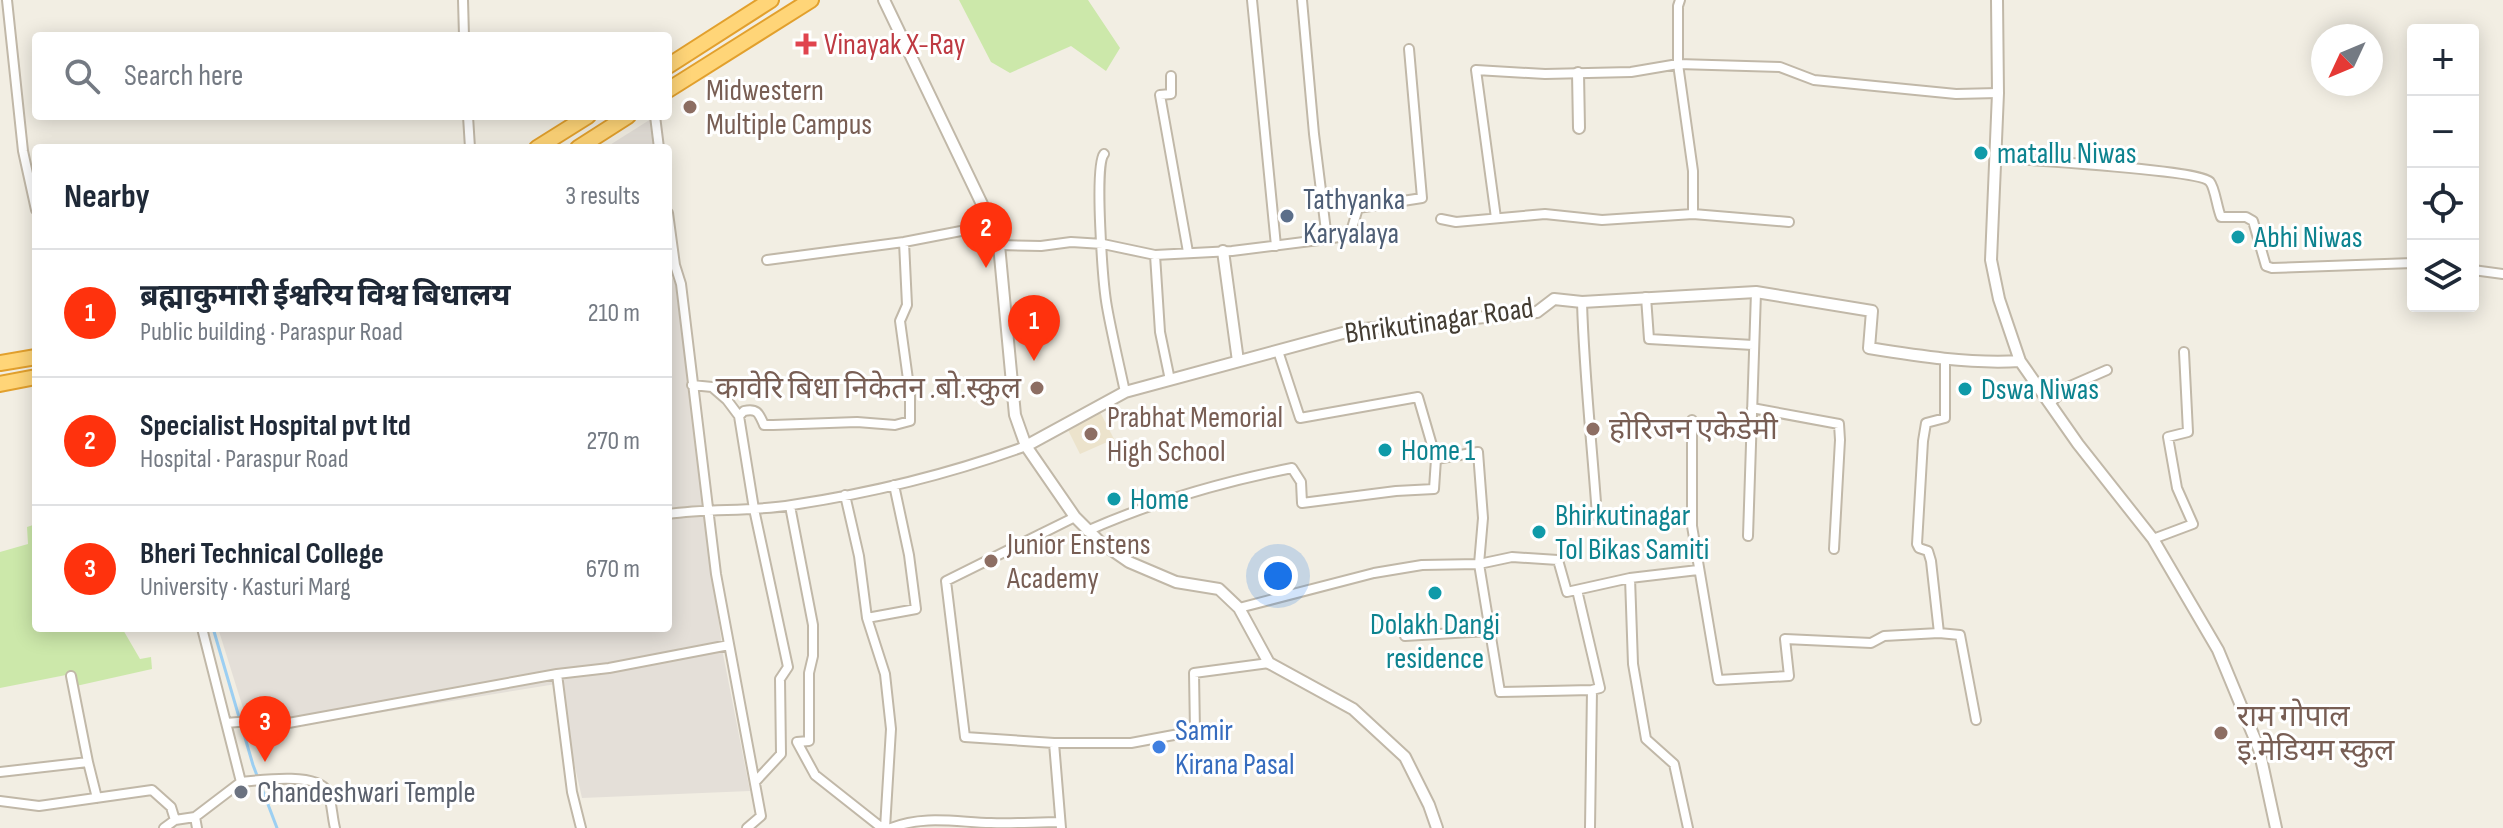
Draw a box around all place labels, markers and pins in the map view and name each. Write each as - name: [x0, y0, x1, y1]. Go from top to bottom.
- place label: Vinayak X-Ray: [824, 27, 966, 63]
- marker: Vinayak X-Ray: [795, 33, 817, 55]
- place label: Midwestern Multiple Campus: [706, 73, 872, 143]
- marker: Midwestern Multiple Campus: [681, 98, 699, 116]
- place label: matallu Niwas: [1997, 136, 2136, 172]
- marker: matallu Niwas: [1972, 144, 1990, 162]
- place label: Tathyanka Karyalaya: [1303, 182, 1405, 252]
- pin: 2: [960, 202, 1012, 268]
- marker: Tathyanka Karyalaya: [1278, 207, 1296, 225]
- place label: Abhi Niwas: [2253, 220, 2363, 256]
- marker: Abhi Niwas: [2229, 228, 2247, 246]
- pin: 1: [1008, 295, 1060, 361]
- place label: कावेरि बिधा निकेतन .बाे.स्कुल: [716, 370, 1022, 407]
- place label: Dswa Niwas: [1981, 372, 2099, 408]
- marker: कावेरि बिधा निकेतन .बाे.स्कुल: [1028, 379, 1046, 397]
- marker: Dswa Niwas: [1956, 380, 1974, 398]
- place label: Prabhat Memorial High School: [1107, 400, 1283, 470]
- place label: होरिजन एकेडेमी: [1609, 411, 1779, 448]
- marker: होरिजन एकेडेमी: [1584, 420, 1602, 438]
- marker: Prabhat Memorial High School: [1082, 425, 1100, 443]
- place label: Home 1: [1401, 433, 1476, 469]
- marker: Home 1: [1376, 441, 1394, 459]
- place label: Home: [1130, 482, 1189, 518]
- marker: Home: [1105, 490, 1123, 508]
- place label: Bhirkutinagar Tol Bikas Samiti: [1555, 498, 1709, 568]
- marker: Bhirkutinagar Tol Bikas Samiti: [1530, 523, 1548, 541]
- place label: Junior Enstens Academy: [1006, 527, 1151, 597]
- marker: Junior Enstens Academy: [982, 552, 1000, 570]
- marker: Dolakh Dangi residence: [1426, 584, 1444, 602]
- place label: Dolakh Dangi residence: [1370, 607, 1500, 677]
- pin: 3: [239, 696, 291, 762]
- place label: राम गाेपाल इ.मेडियम स्कुल: [2237, 698, 2395, 769]
- place label: Samir Kirana Pasal: [1175, 713, 1295, 783]
- marker: राम गाेपाल इ.मेडियम स्कुल: [2212, 724, 2230, 742]
- marker: Samir Kirana Pasal: [1150, 738, 1168, 756]
- place label: Chandeshwari Temple: [257, 775, 476, 811]
- marker: Chandeshwari Temple: [232, 783, 250, 801]

